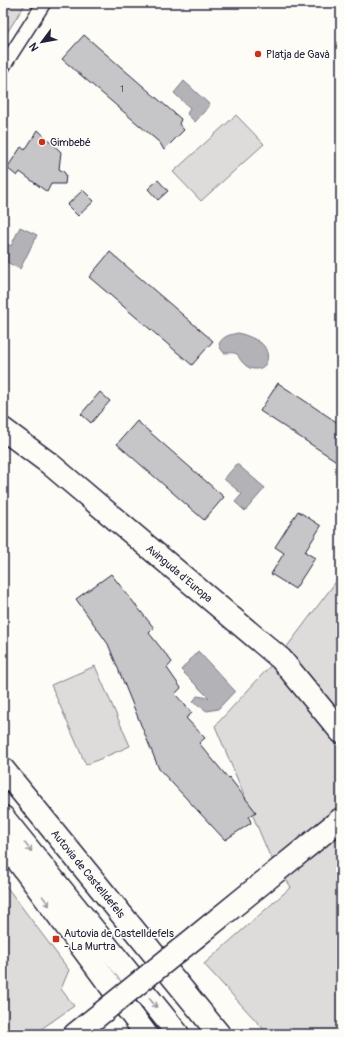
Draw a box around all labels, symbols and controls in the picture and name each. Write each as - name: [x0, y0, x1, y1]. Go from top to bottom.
- north arrow: [22, 22, 62, 62]
- text: N: [26, 40, 41, 54]
- place label: Platja de Gavà: [266, 48, 330, 61]
- marker: Platja de Gavà: [253, 49, 263, 59]
- house number: 1: [120, 84, 124, 95]
- place label: Gimbebé: [50, 136, 91, 149]
- marker: Gimbebé: [37, 137, 47, 147]
- street label: Avinguda d'Europa: [143, 542, 215, 605]
- street label: Autovia de Castelldefels: [48, 827, 128, 921]
- one-way arrow: [23, 842, 32, 853]
- one-way arrow: [42, 895, 51, 906]
- place label: Autovia de Castelldefels - La Murtra: [64, 927, 174, 953]
- marker: Autovia de Castelldefels - La Murtra: [51, 934, 61, 944]
- one-way arrow: [149, 998, 157, 1009]

